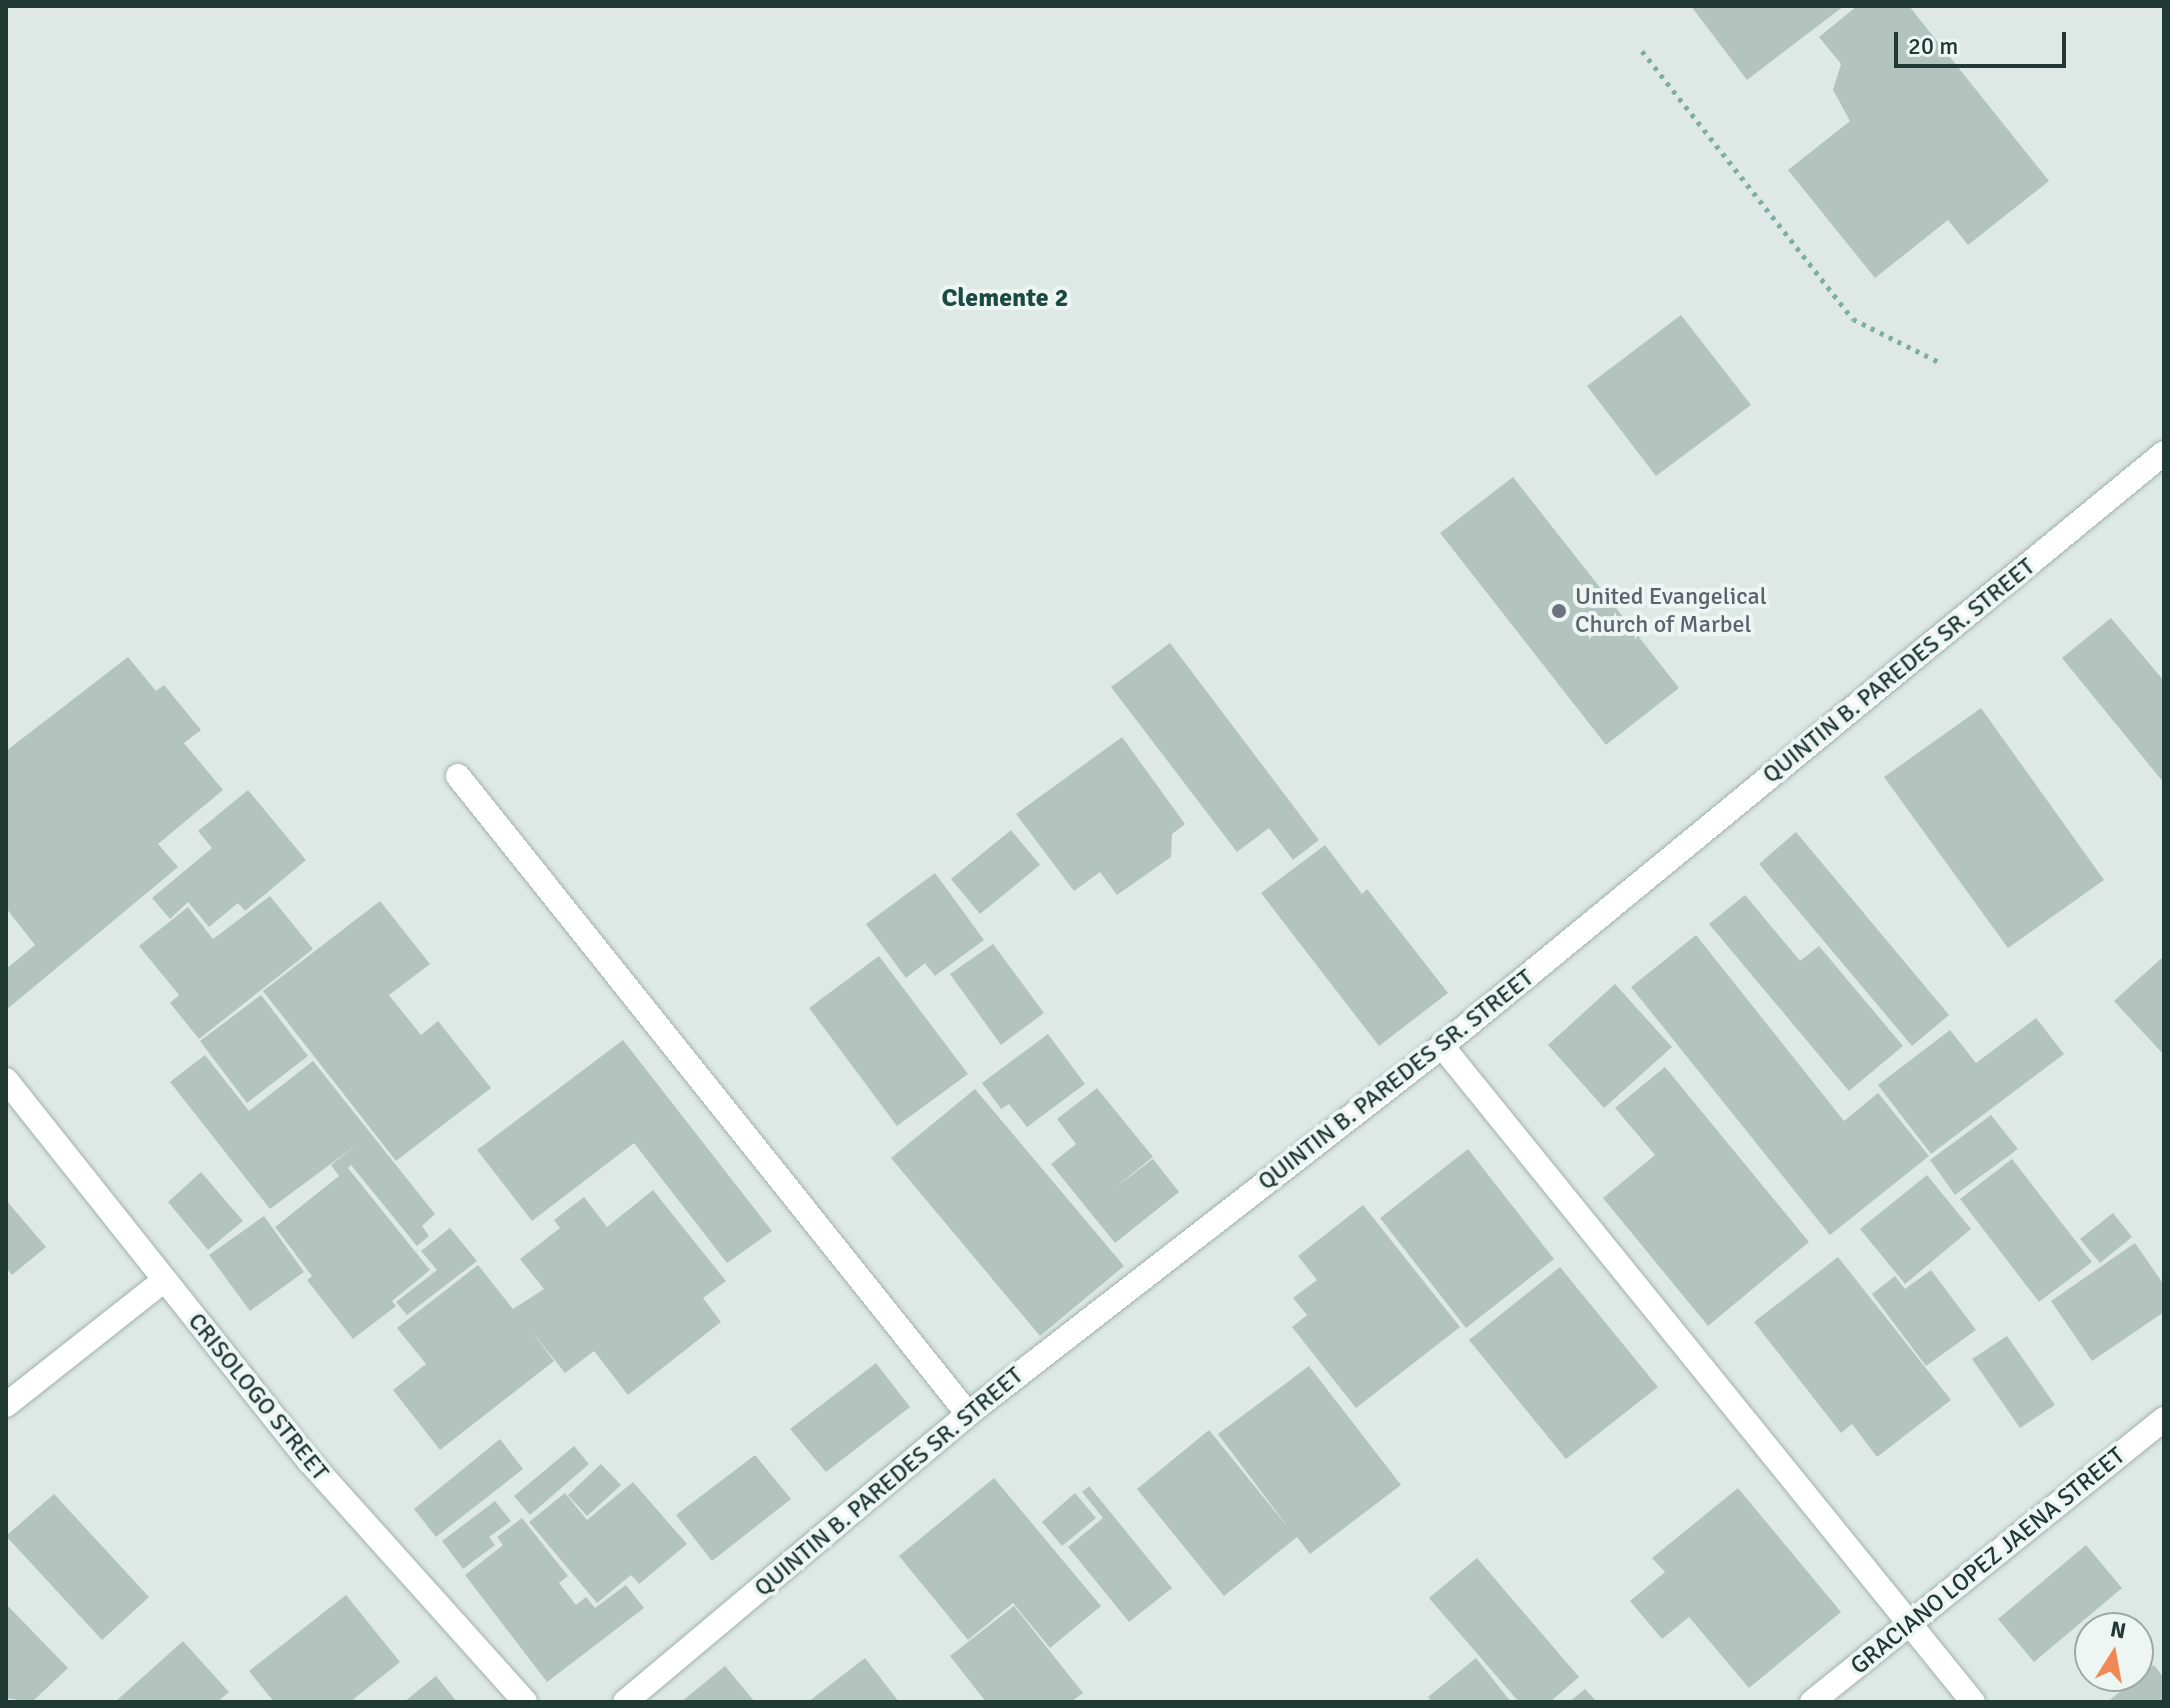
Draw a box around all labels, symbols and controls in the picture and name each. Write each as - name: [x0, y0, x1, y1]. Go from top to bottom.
- scale bar: [1898, 16, 2070, 66]
- text: 20 m: [1908, 31, 1958, 61]
- district label: Clemente 2: [942, 283, 1068, 315]
- street label: QUINTIN B. PAREDES SR. STREET: [1757, 552, 2041, 790]
- place label: United Evangelical Church of Marbel: [1575, 583, 1767, 639]
- marker: United Evangelical Church of Marbel: [1550, 602, 1568, 620]
- street label: QUINTIN B. PAREDES SR. STREET: [1253, 964, 1539, 1196]
- street label: CRISOLOGO STREET: [182, 1307, 334, 1487]
- street label: QUINTIN B. PAREDES SR. STREET: [749, 1361, 1029, 1603]
- street label: GRACIANO LOPEZ JAENA STREET: [1845, 1442, 2131, 1680]
- north arrow: [2074, 1612, 2154, 1692]

